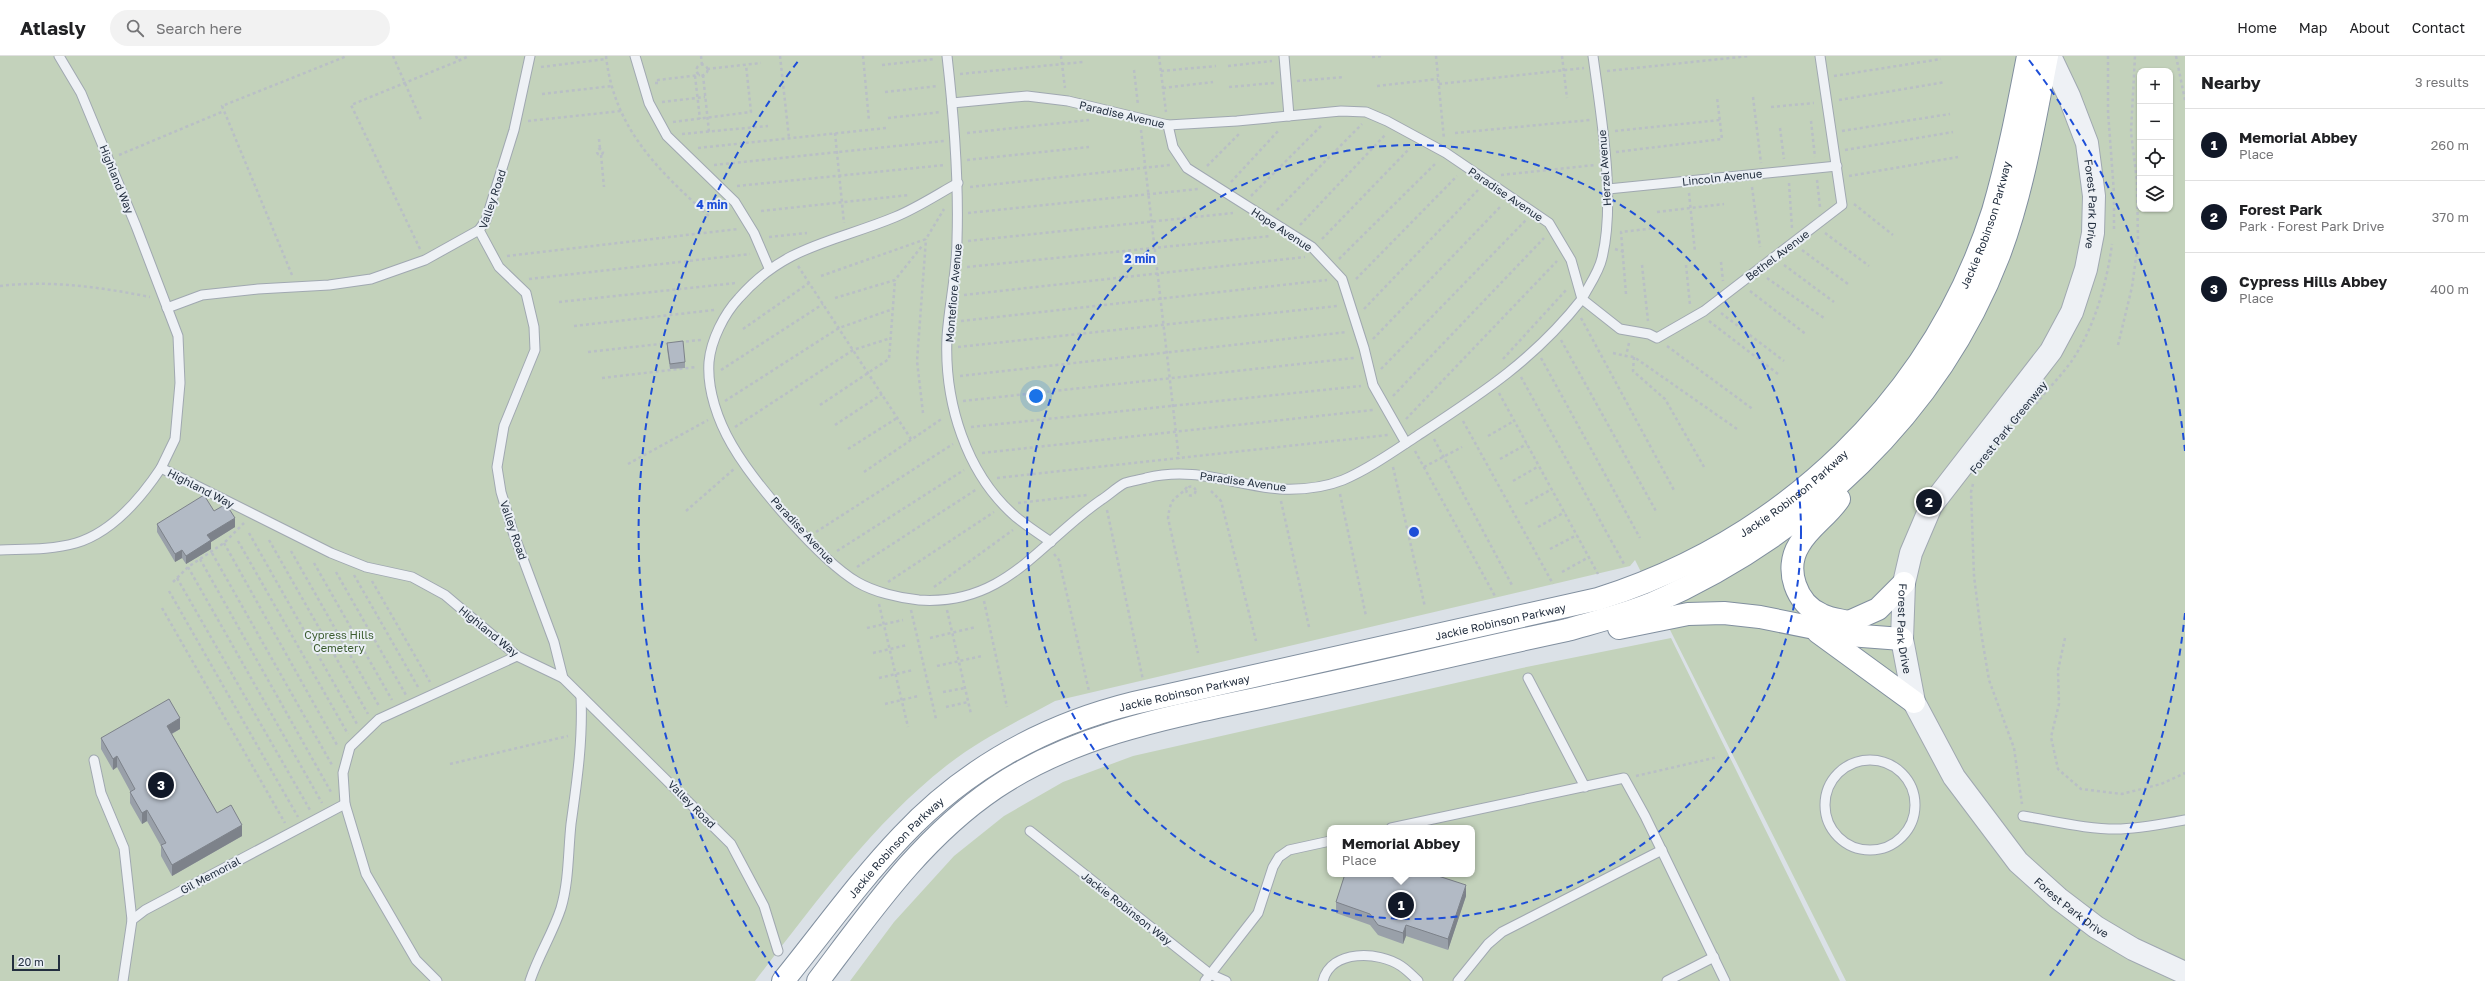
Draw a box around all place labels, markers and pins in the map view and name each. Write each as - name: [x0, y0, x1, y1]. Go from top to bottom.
- pin: 2: [1916, 487, 1942, 517]
- centre of rings: [1407, 525, 1421, 539]
- pin: 3: [148, 770, 174, 800]
- pin: 1: [1388, 890, 1414, 920]

